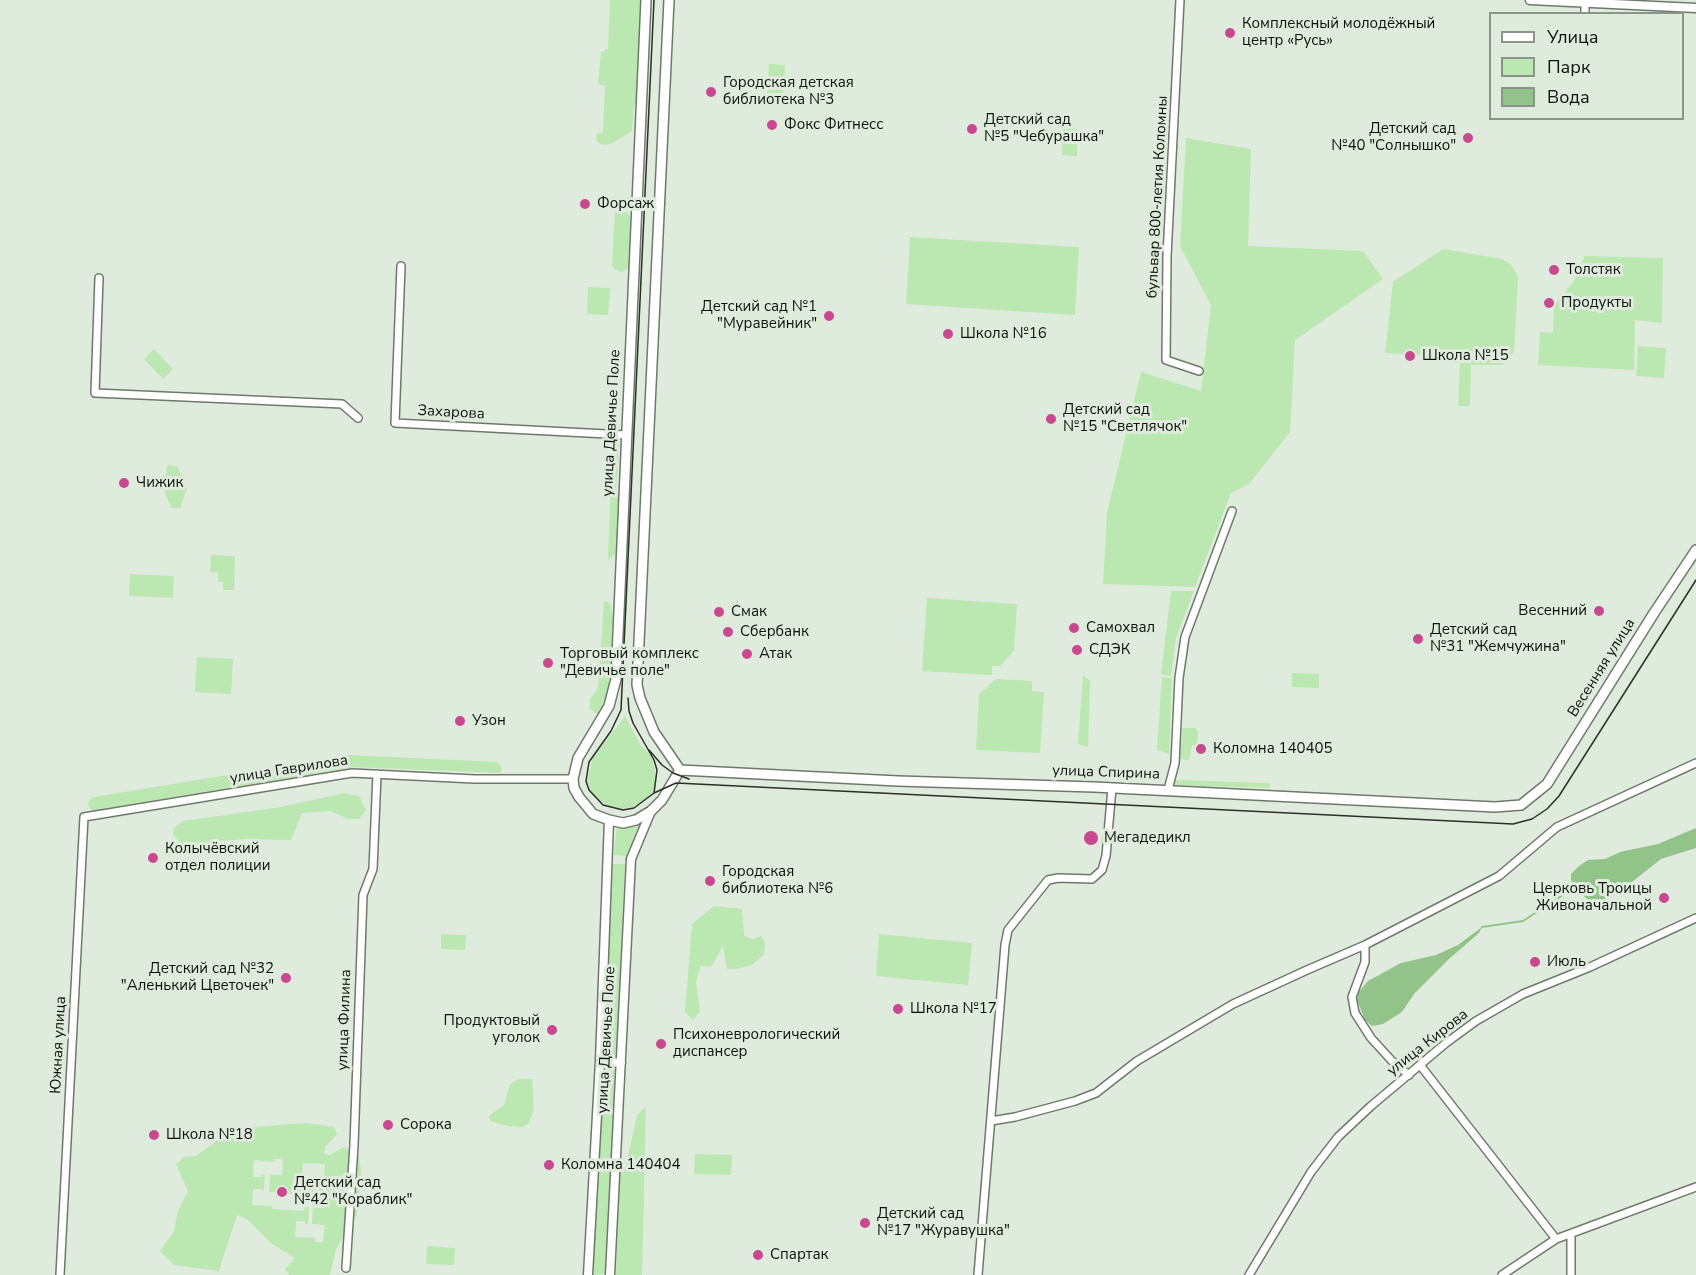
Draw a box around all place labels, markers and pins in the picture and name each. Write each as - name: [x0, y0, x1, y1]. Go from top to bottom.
- place label: Комплексный молодёжный центр «Русь»: [1242, 15, 1435, 50]
- marker: Комплексный молодёжный центр «Русь»: [1223, 26, 1237, 40]
- place label: Городская детская библиотека №3: [723, 74, 854, 109]
- marker: Городская детская библиотека №3: [704, 85, 718, 99]
- place label: Детский сад №5 "Чебурашка": [984, 111, 1104, 146]
- place label: Фокс Фитнесс: [784, 116, 883, 134]
- marker: Фокс Фитнесс: [765, 118, 779, 132]
- place label: Детский сад №40 "Солнышко": [1331, 120, 1456, 155]
- marker: Детский сад №5 "Чебурашка": [965, 122, 979, 136]
- marker: Детский сад №40 "Солнышко": [1461, 131, 1475, 145]
- place label: Форсаж: [597, 195, 654, 213]
- marker: Форсаж: [578, 197, 592, 211]
- place label: Толстяк: [1566, 261, 1621, 279]
- marker: Толстяк: [1547, 263, 1561, 277]
- place label: Продукты: [1561, 294, 1632, 312]
- marker: Продукты: [1542, 296, 1556, 310]
- place label: Детский сад №1 "Муравейник": [701, 298, 817, 333]
- marker: Детский сад №1 "Муравейник": [822, 309, 836, 323]
- place label: Школа №16: [960, 325, 1047, 343]
- marker: Школа №16: [941, 327, 955, 341]
- place label: Школа №15: [1422, 347, 1509, 365]
- marker: Школа №15: [1403, 349, 1417, 363]
- place label: Детский сад №15 "Светлячок": [1063, 401, 1187, 436]
- marker: Детский сад №15 "Светлячок": [1044, 412, 1058, 426]
- place label: Чижик: [136, 474, 183, 492]
- marker: Чижик: [117, 476, 131, 490]
- place label: Весенний: [1518, 602, 1587, 620]
- place label: Смак: [731, 603, 767, 621]
- marker: Весенний: [1592, 604, 1606, 618]
- marker: Смак: [712, 605, 726, 619]
- place label: Самохвал: [1086, 619, 1155, 637]
- marker: Самохвал: [1067, 621, 1081, 635]
- place label: Детский сад №31 "Жемчужина": [1430, 621, 1566, 656]
- place label: Сбербанк: [740, 623, 809, 641]
- marker: Сбербанк: [721, 625, 735, 639]
- marker: Детский сад №31 "Жемчужина": [1411, 632, 1425, 646]
- place label: СДЭК: [1089, 641, 1130, 659]
- marker: СДЭК: [1070, 643, 1084, 657]
- place label: Торговый комплекс "Девичье поле": [560, 645, 699, 680]
- place label: Атак: [759, 645, 792, 663]
- marker: Атак: [740, 647, 754, 661]
- marker: Торговый комплекс "Девичье поле": [541, 656, 555, 670]
- place label: Узон: [472, 712, 506, 730]
- marker: Узон: [453, 714, 467, 728]
- place label: Коломна 140405: [1213, 740, 1333, 758]
- marker: Коломна 140405: [1194, 742, 1208, 756]
- marker: Мегадедикл: [1082, 829, 1100, 847]
- place label: Мегадедикл: [1104, 829, 1191, 847]
- place label: Колычёвский отдел полиции: [165, 840, 271, 875]
- marker: Колычёвский отдел полиции: [146, 851, 160, 865]
- place label: Городская библиотека №6: [722, 863, 833, 898]
- marker: Городская библиотека №6: [703, 874, 717, 888]
- place label: Церковь Троицы Живоначальной: [1533, 880, 1652, 915]
- marker: Церковь Троицы Живоначальной: [1657, 891, 1671, 905]
- place label: Июль: [1547, 953, 1586, 971]
- marker: Июль: [1528, 955, 1542, 969]
- place label: Детский сад №32 "Аленький Цветочек": [121, 960, 274, 995]
- marker: Детский сад №32 "Аленький Цветочек": [279, 971, 293, 985]
- place label: Школа №17: [910, 1000, 997, 1018]
- marker: Школа №17: [891, 1002, 905, 1016]
- place label: Продуктовый уголок: [444, 1012, 540, 1047]
- marker: Продуктовый уголок: [545, 1023, 559, 1037]
- place label: Психоневрологический диспансер: [673, 1026, 840, 1061]
- marker: Психоневрологический диспансер: [654, 1037, 668, 1051]
- place label: Сорока: [400, 1116, 452, 1134]
- marker: Сорока: [381, 1118, 395, 1132]
- place label: Школа №18: [166, 1126, 253, 1144]
- marker: Школа №18: [147, 1128, 161, 1142]
- place label: Коломна 140404: [561, 1156, 681, 1174]
- marker: Коломна 140404: [542, 1158, 556, 1172]
- place label: Детский сад №42 "Кораблик": [294, 1174, 412, 1209]
- marker: Детский сад №42 "Кораблик": [275, 1185, 289, 1199]
- place label: Детский сад №17 "Журавушка": [877, 1205, 1010, 1240]
- marker: Детский сад №17 "Журавушка": [858, 1216, 872, 1230]
- place label: Спартак: [770, 1246, 828, 1264]
- marker: Спартак: [751, 1248, 765, 1262]

